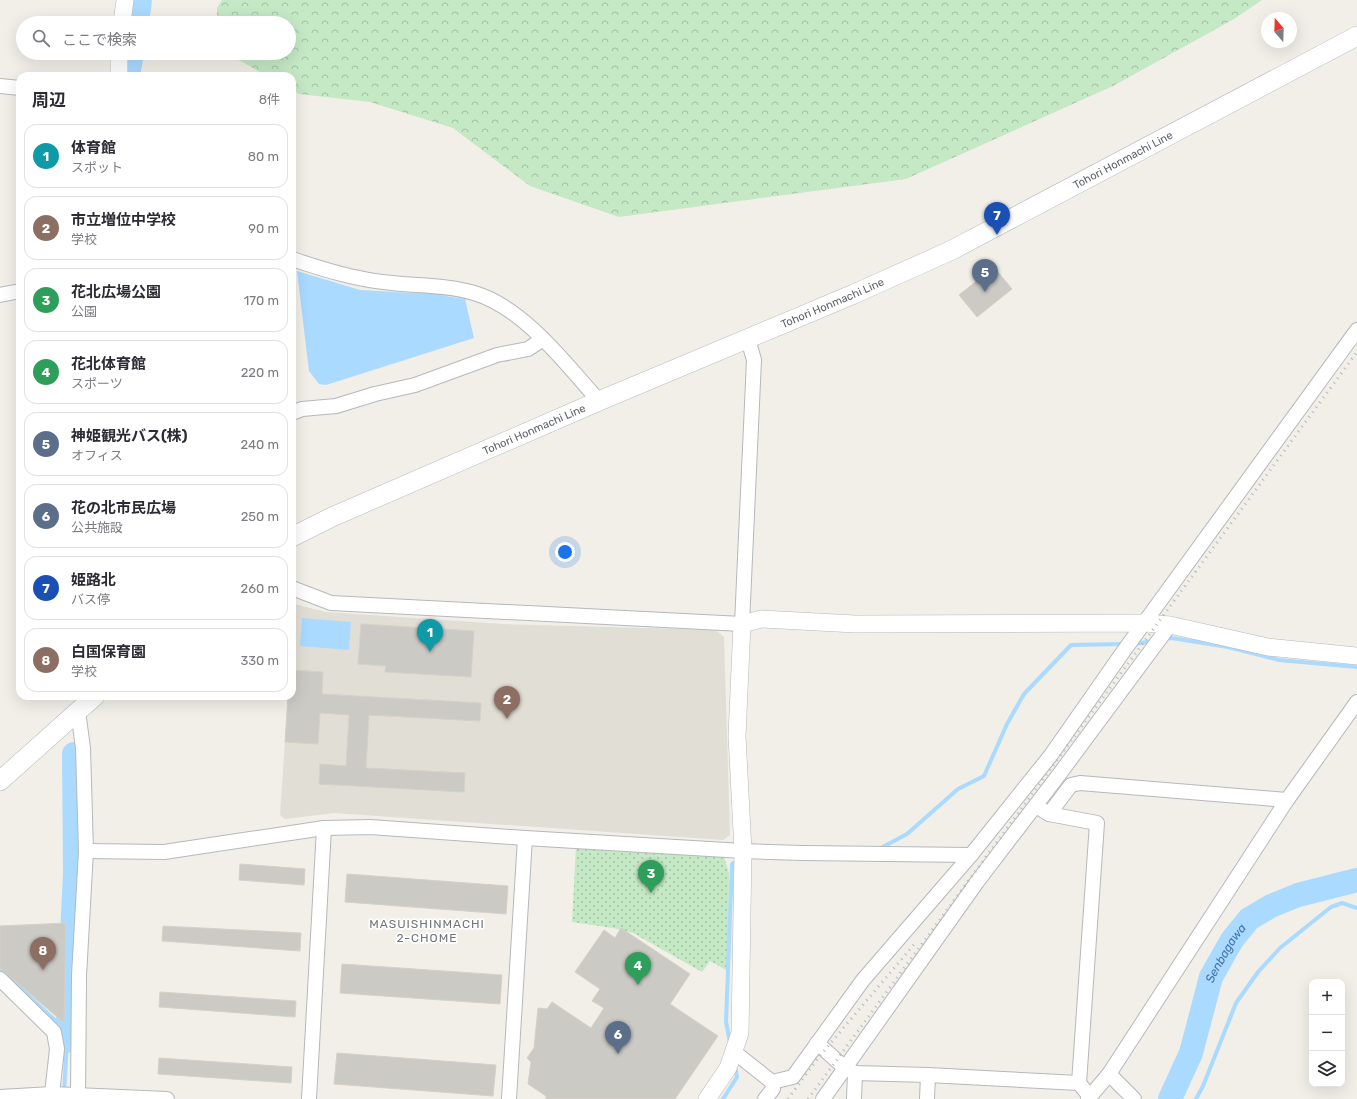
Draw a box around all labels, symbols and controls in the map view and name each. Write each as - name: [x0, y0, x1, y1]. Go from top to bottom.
- north arrow: [1261, 12, 1297, 48]
- search box: [16, 16, 296, 60]
- icon: search: [30, 27, 52, 49]
- text: ここで検索: [62, 31, 137, 49]
- text: 周辺: [32, 90, 66, 110]
- text: 8件: [259, 92, 280, 107]
- street label: Tohori Honmachi Line: [1071, 128, 1175, 191]
- text: 体育館: [71, 139, 116, 157]
- text: 1: [43, 149, 49, 164]
- text: 80 m: [248, 149, 279, 164]
- text: スポット: [71, 160, 123, 175]
- pin: 7: [984, 202, 1010, 235]
- text: 市立増位中学校: [71, 211, 176, 229]
- text: 2: [42, 221, 50, 236]
- text: 90 m: [248, 221, 279, 236]
- text: 学校: [71, 232, 97, 247]
- pin: 5: [972, 259, 998, 292]
- street label: Tohori Honmachi Line: [779, 275, 886, 330]
- text: 花北広場公園: [71, 283, 161, 301]
- text: 3: [42, 293, 50, 308]
- text: 170 m: [244, 293, 279, 308]
- text: 公園: [71, 304, 97, 319]
- text: 花北体育館: [71, 355, 146, 373]
- text: 4: [42, 365, 50, 380]
- text: 220 m: [241, 365, 279, 380]
- text: スポーツ: [71, 376, 123, 391]
- street label: Tohori Honmachi Line: [481, 401, 587, 457]
- text: 神姫観光バス(株): [71, 427, 188, 445]
- text: 5: [42, 437, 50, 452]
- text: 240 m: [240, 437, 279, 452]
- text: オフィス: [71, 448, 123, 463]
- text: 花の北市民広場: [71, 499, 176, 517]
- text: 6: [42, 509, 50, 524]
- text: 250 m: [241, 509, 279, 524]
- text: 公共施設: [71, 520, 123, 535]
- your location: [555, 542, 575, 562]
- text: 姫路北: [71, 571, 116, 589]
- text: 7: [42, 581, 50, 596]
- text: 260 m: [241, 581, 279, 596]
- text: バス停: [71, 592, 110, 607]
- pin: 1: [417, 619, 443, 652]
- text: 白国保育園: [71, 643, 146, 661]
- text: 8: [42, 653, 50, 668]
- text: 330 m: [240, 653, 279, 668]
- text: 学校: [71, 664, 97, 679]
- pin: 2: [494, 686, 520, 719]
- pin: 3: [638, 860, 664, 893]
- district label: MASUISHINMACHI 2-CHOME: [369, 917, 485, 945]
- water label: Senbagawa: [1203, 921, 1249, 984]
- pin: 8: [30, 937, 56, 970]
- pin: 4: [625, 952, 651, 985]
- map controls: [1309, 979, 1345, 1087]
- button: +: [1309, 979, 1345, 1015]
- button: −: [1309, 1015, 1345, 1051]
- pin: 6: [605, 1021, 631, 1054]
- button: layers: [1309, 1051, 1345, 1087]

